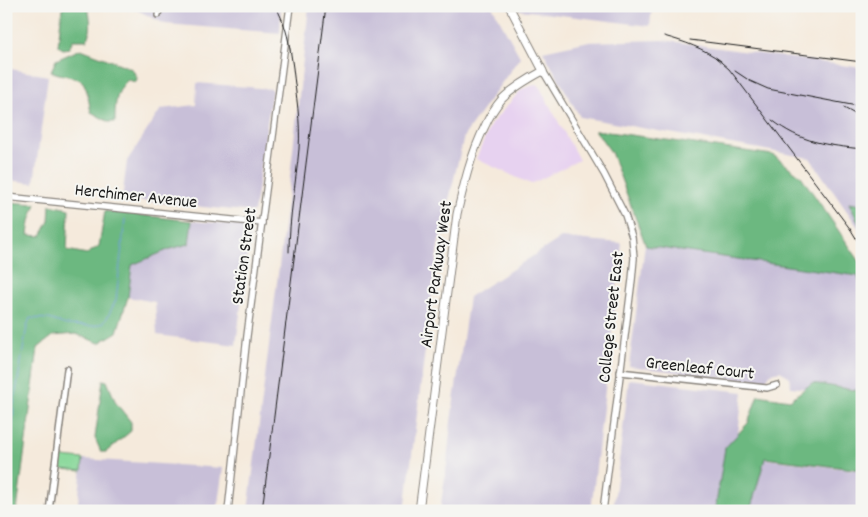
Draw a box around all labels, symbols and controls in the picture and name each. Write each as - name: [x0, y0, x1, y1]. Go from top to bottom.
- street label: Herchimer Avenue: [73, 179, 198, 216]
- street label: Airport Parkway West: [415, 199, 460, 349]
- street label: Station Street: [226, 206, 265, 306]
- street label: College Street East: [593, 250, 632, 384]
- street label: Greenleaf Court: [644, 351, 756, 388]

